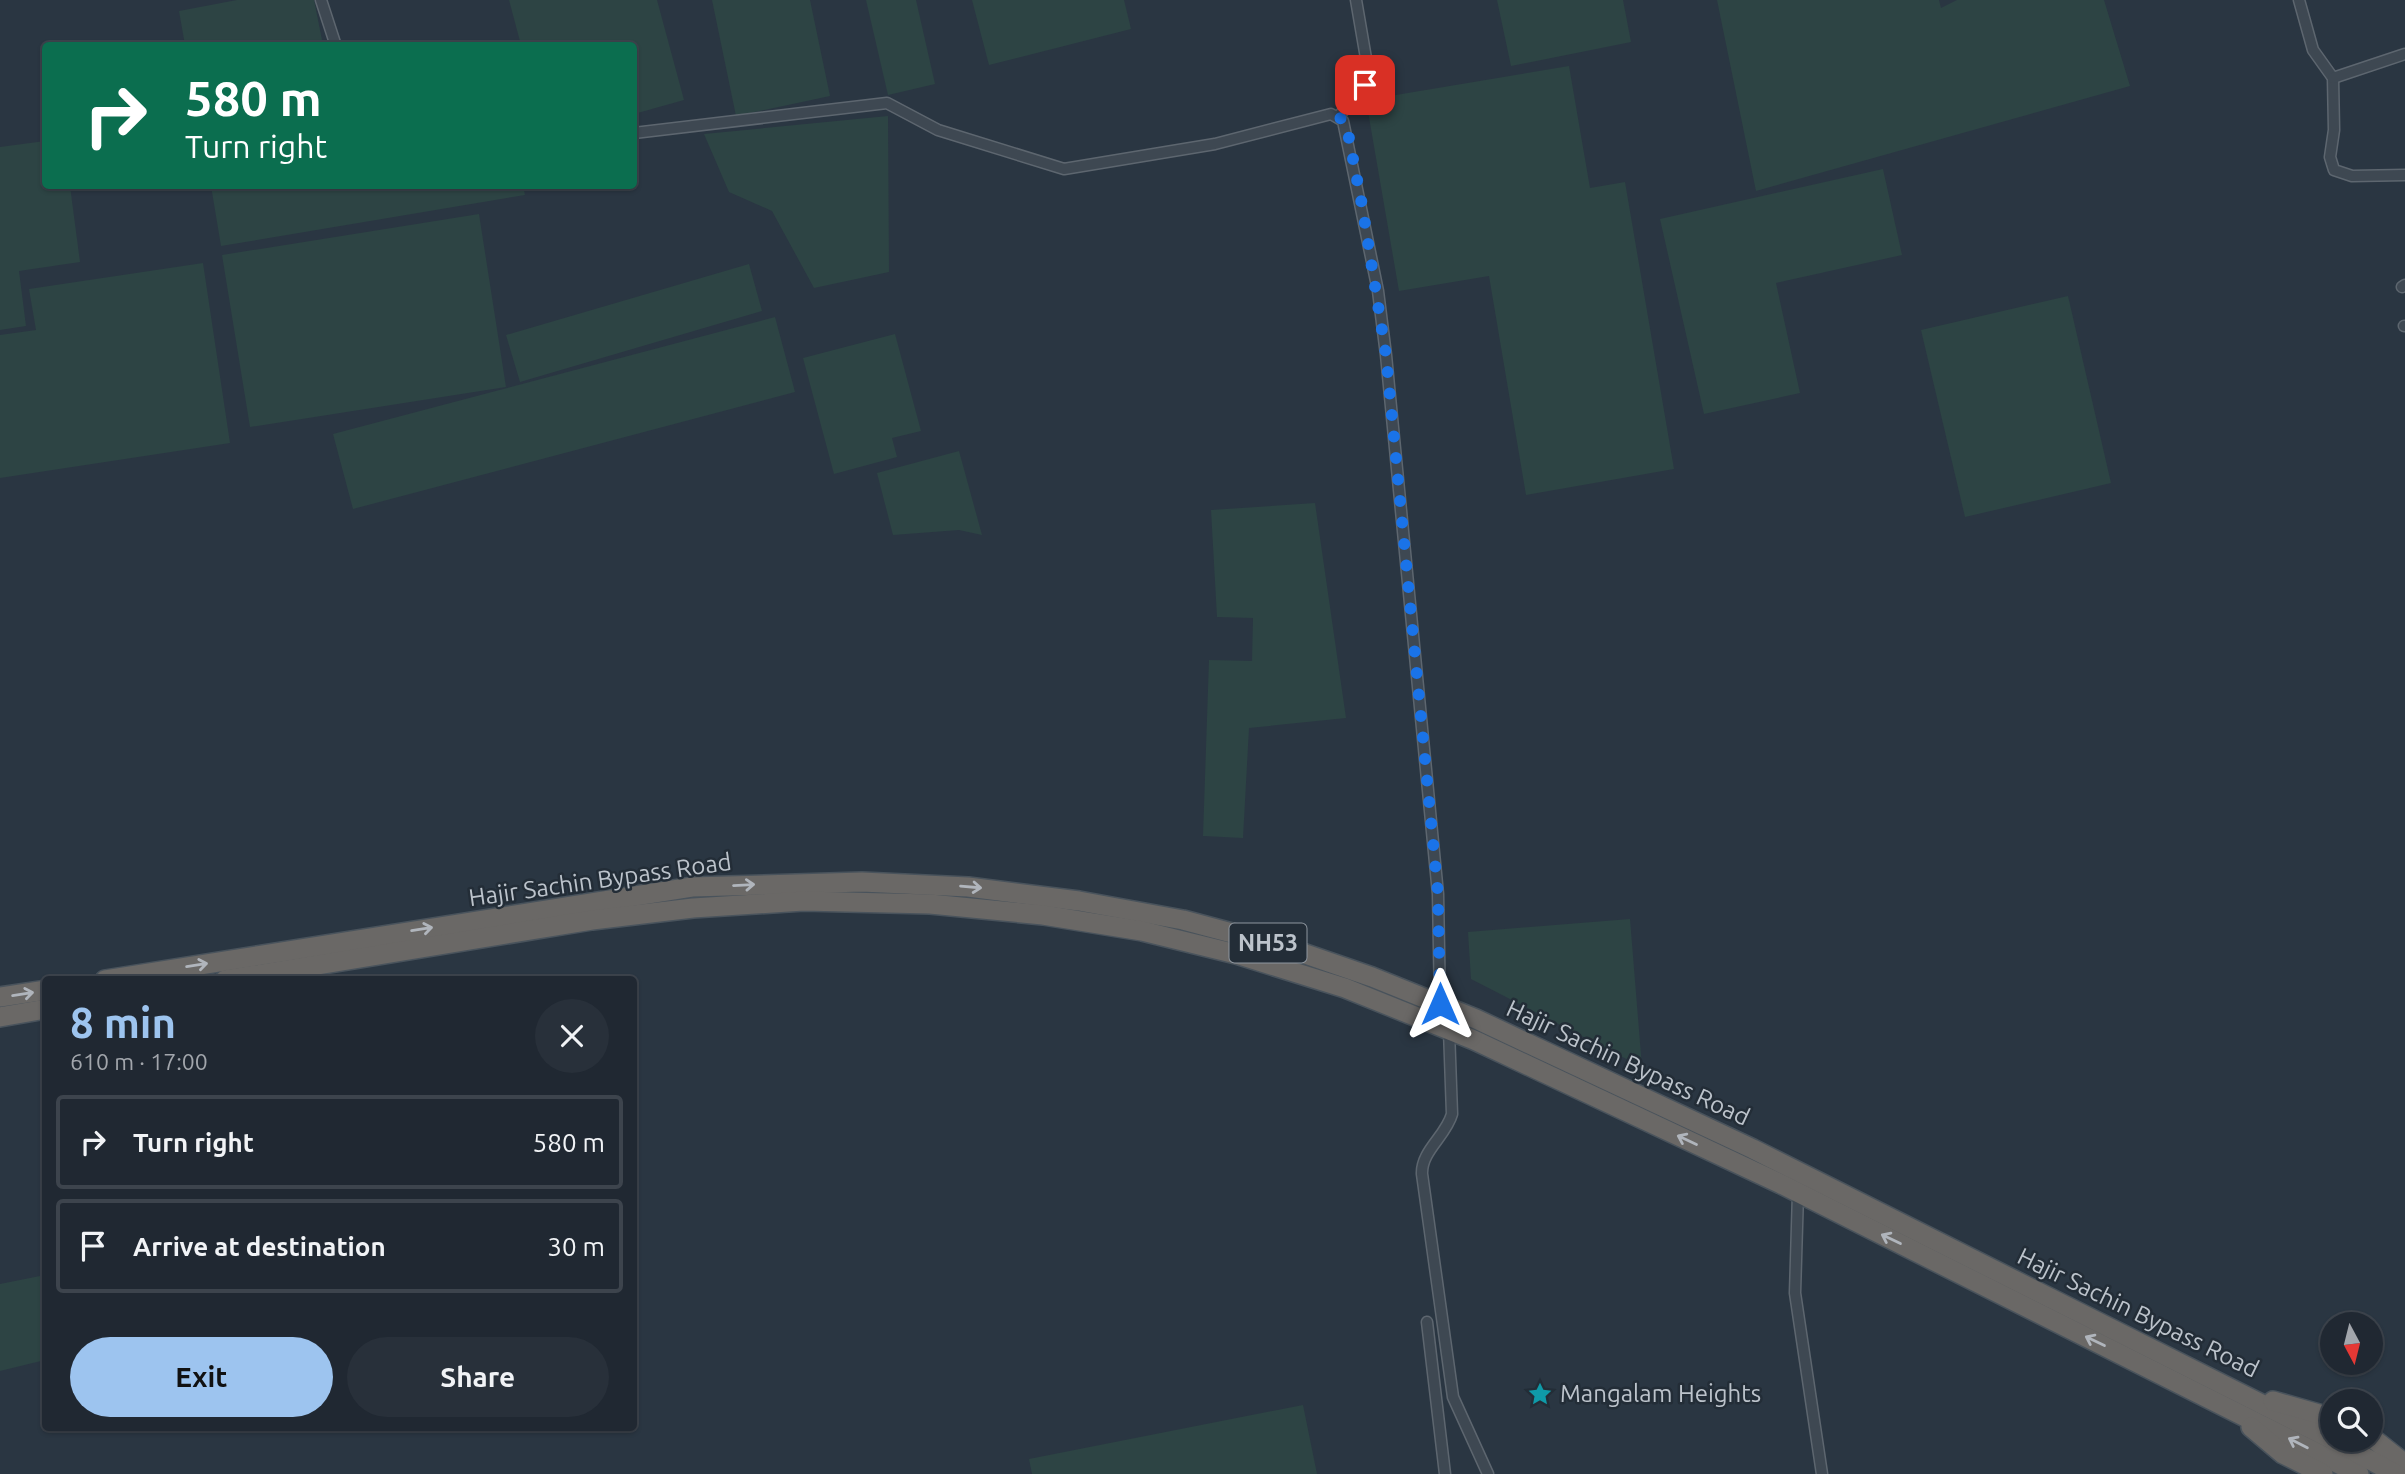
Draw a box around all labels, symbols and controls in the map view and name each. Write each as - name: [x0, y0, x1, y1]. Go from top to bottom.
- pin: [1335, 55, 1395, 115]
- icon: arrive: [1346, 66, 1384, 104]
- icon: right: [70, 70, 161, 161]
- text: 580 m: [185, 70, 322, 125]
- text: Turn right: [185, 128, 327, 164]
- street label: Hajir Sachin Bypass Road: [467, 848, 733, 911]
- one-way arrow: [732, 878, 754, 891]
- one-way arrow: [959, 881, 982, 894]
- one-way arrow: [410, 922, 432, 935]
- road number: NH53: [1230, 924, 1306, 962]
- one-way arrow: [185, 958, 208, 971]
- position arrow: [1403, 967, 1477, 1041]
- one-way arrow: [11, 987, 34, 1000]
- street label: Hajir Sachin Bypass Road: [1502, 994, 1754, 1131]
- text: 8 min: [70, 999, 176, 1046]
- button: close: [535, 999, 609, 1073]
- text: 610 m · 17:00: [70, 1049, 208, 1074]
- icon: right: [74, 1123, 112, 1161]
- text: Turn right: [133, 1128, 254, 1157]
- text: 580 m: [533, 1128, 605, 1157]
- one-way arrow: [1677, 1133, 1698, 1146]
- icon: arrive: [74, 1227, 112, 1265]
- text: Arrive at destination: [133, 1232, 386, 1261]
- text: 30 m: [547, 1232, 605, 1261]
- one-way arrow: [1881, 1232, 1902, 1246]
- street label: Hajir Sachin Bypass Road: [2013, 1242, 2263, 1383]
- north arrow: [2320, 1312, 2384, 1376]
- map controls: [2320, 1312, 2383, 1452]
- one-way arrow: [2085, 1333, 2106, 1347]
- button: Exit: [70, 1337, 333, 1417]
- button: Share: [347, 1337, 609, 1417]
- place icon: Mangalam Heights: [1526, 1380, 1554, 1408]
- place label: Mangalam Heights: [1560, 1380, 1761, 1407]
- button: search: [2320, 1389, 2383, 1452]
- one-way arrow: [2288, 1436, 2309, 1450]

